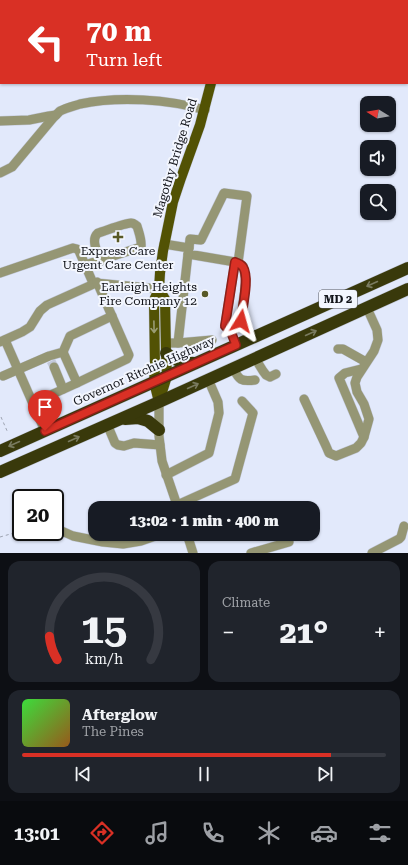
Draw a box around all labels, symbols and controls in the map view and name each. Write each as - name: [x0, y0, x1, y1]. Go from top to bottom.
- text: 70 m: [86, 15, 151, 48]
- icon: left: [20, 16, 72, 68]
- text: Turn left: [86, 49, 162, 70]
- street label: Magothy Bridge Road: [150, 96, 200, 219]
- north arrow: [360, 96, 396, 132]
- map controls: [360, 96, 396, 220]
- button: sound: [360, 140, 396, 176]
- button: search: [360, 184, 396, 220]
- marker: Express Care Urgent Care Center: [112, 231, 124, 243]
- place label: Express Care Urgent Care Center: [63, 244, 174, 272]
- place label: Earleigh Heights Fire Company 12: [99, 280, 197, 308]
- one-way arrow: [367, 280, 379, 288]
- marker: Earleigh Heights Fire Company 12: [200, 289, 210, 299]
- road number: MD 2: [319, 290, 357, 308]
- position arrow: [220, 300, 262, 342]
- one-way arrow: [150, 320, 158, 333]
- one-way arrow: [305, 329, 317, 336]
- street label: Governor Ritchie Highway: [71, 333, 218, 409]
- one-way arrow: [186, 382, 198, 389]
- pin: [28, 390, 62, 431]
- icon: arrive: [34, 396, 56, 418]
- one-way arrow: [68, 435, 80, 442]
- one-way arrow: [9, 441, 21, 448]
- speed limit sign: 20: [12, 489, 64, 541]
- text: 13:02 · 1 min · 400 m: [129, 512, 279, 530]
- text: Climate: [222, 595, 270, 610]
- text: 15: [81, 603, 127, 652]
- text: 21°: [280, 615, 328, 650]
- text: −: [222, 620, 234, 645]
- text: +: [374, 620, 386, 645]
- text: km/h: [85, 650, 123, 666]
- text: Afterglow: [82, 706, 157, 724]
- text: The Pines: [82, 724, 144, 739]
- icon: previous: [72, 763, 94, 785]
- icon: pause: [193, 763, 215, 785]
- icon: next: [314, 763, 336, 785]
- icon: directions: [88, 819, 116, 847]
- icon: music: [143, 819, 171, 847]
- icon: phone: [199, 819, 227, 847]
- icon: climate: [255, 819, 283, 847]
- icon: car: [310, 819, 338, 847]
- icon: filters: [366, 819, 394, 847]
- text: 13:01: [14, 823, 60, 844]

